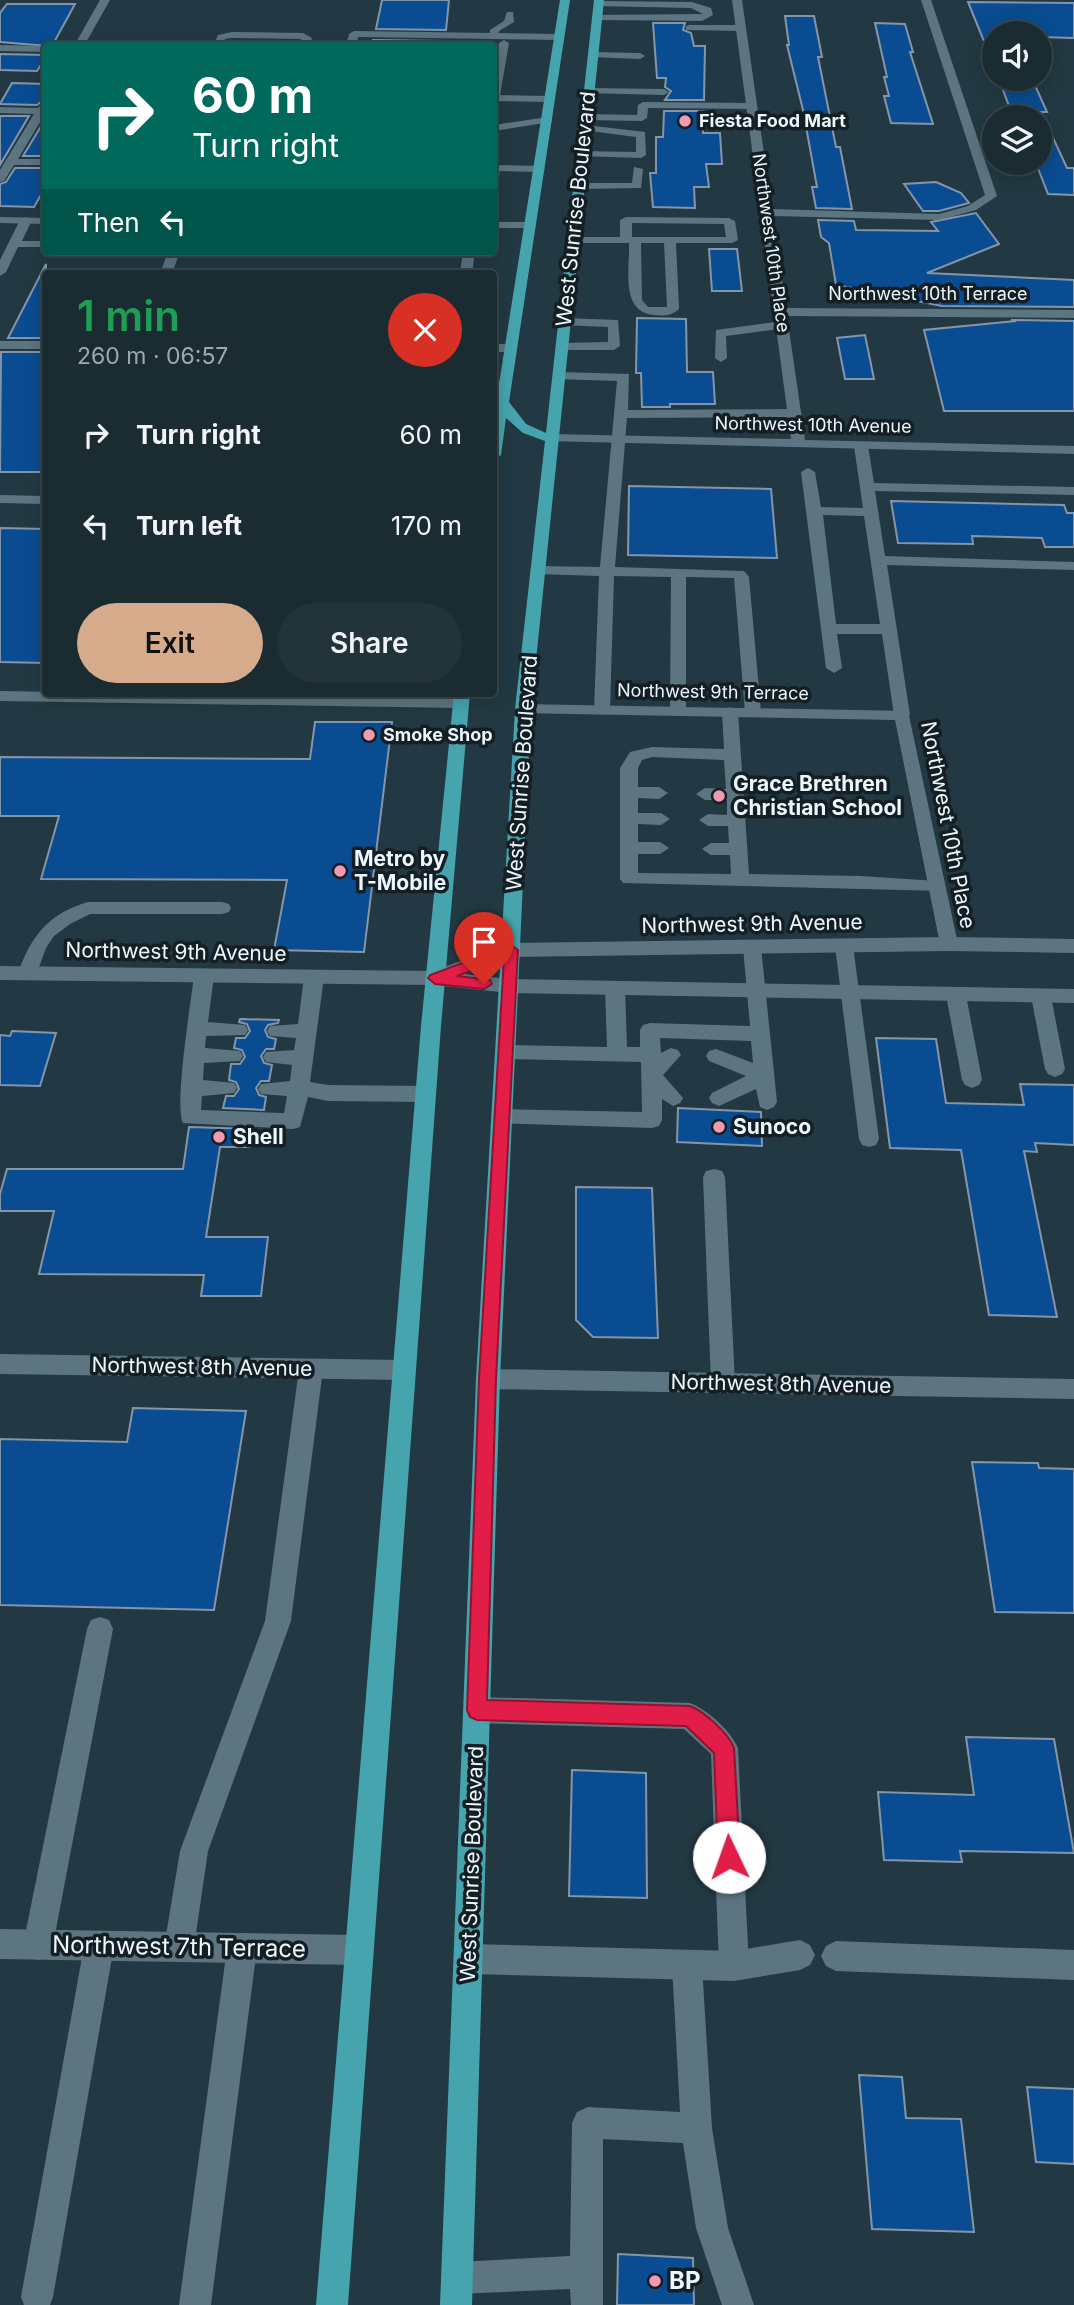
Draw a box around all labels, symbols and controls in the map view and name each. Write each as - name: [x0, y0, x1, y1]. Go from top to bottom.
- map controls: [982, 21, 1052, 175]
- button: sound: [982, 21, 1052, 91]
- text: 60 m: [192, 66, 313, 125]
- icon: right: [77, 70, 168, 161]
- street label: West Sunrise Boulevard: [551, 90, 600, 328]
- button: layers: [982, 105, 1052, 175]
- place label: Fiesta Food Mart: [699, 110, 846, 131]
- marker: Fiesta Food Mart: [677, 113, 693, 129]
- text: Turn right: [192, 126, 339, 165]
- street label: Northwest 10th Place: [749, 152, 794, 334]
- icon: left: [154, 203, 192, 241]
- text: Then: [77, 207, 140, 238]
- street label: Northwest 10th Terrace: [828, 283, 1028, 304]
- text: 1 min: [77, 290, 180, 341]
- button: close: [388, 293, 462, 367]
- text: 260 m · 06:57: [77, 342, 228, 370]
- street label: Northwest 10th Avenue: [714, 412, 912, 437]
- icon: right: [77, 416, 115, 454]
- text: Turn right: [136, 419, 261, 450]
- text: 60 m: [399, 419, 462, 450]
- icon: left: [77, 507, 115, 545]
- text: Turn left: [136, 510, 242, 541]
- text: 170 m: [391, 510, 462, 541]
- button: Exit: [77, 603, 263, 683]
- button: Share: [277, 603, 462, 683]
- street label: West Sunrise Boulevard: [501, 654, 542, 892]
- street label: Northwest 9th Terrace: [617, 679, 809, 704]
- street label: Northwest 10th Place: [916, 719, 981, 931]
- place label: Smoke Shop: [383, 724, 493, 745]
- marker: Smoke Shop: [361, 727, 377, 743]
- place label: Grace Brethren Christian School: [733, 771, 902, 820]
- marker: Grace Brethren Christian School: [711, 788, 727, 804]
- place label: Metro by T-Mobile: [354, 846, 446, 895]
- marker: Metro by T-Mobile: [332, 863, 348, 879]
- street label: Northwest 9th Avenue: [641, 909, 863, 938]
- pin: [454, 912, 514, 984]
- icon: arrive: [465, 923, 503, 961]
- street label: Northwest 9th Avenue: [65, 937, 287, 966]
- place label: Sunoco: [733, 1114, 811, 1139]
- marker: Sunoco: [711, 1119, 727, 1135]
- place label: Shell: [233, 1124, 284, 1149]
- marker: Shell: [211, 1129, 227, 1145]
- street label: Northwest 8th Avenue: [91, 1352, 313, 1381]
- street label: Northwest 8th Avenue: [670, 1369, 892, 1398]
- street label: West Sunrise Boulevard: [455, 1746, 488, 1982]
- position arrow: [692, 1820, 766, 1894]
- street label: Northwest 7th Terrace: [52, 1930, 306, 1963]
- place label: BP: [669, 2266, 700, 2295]
- marker: BP: [647, 2273, 663, 2289]

